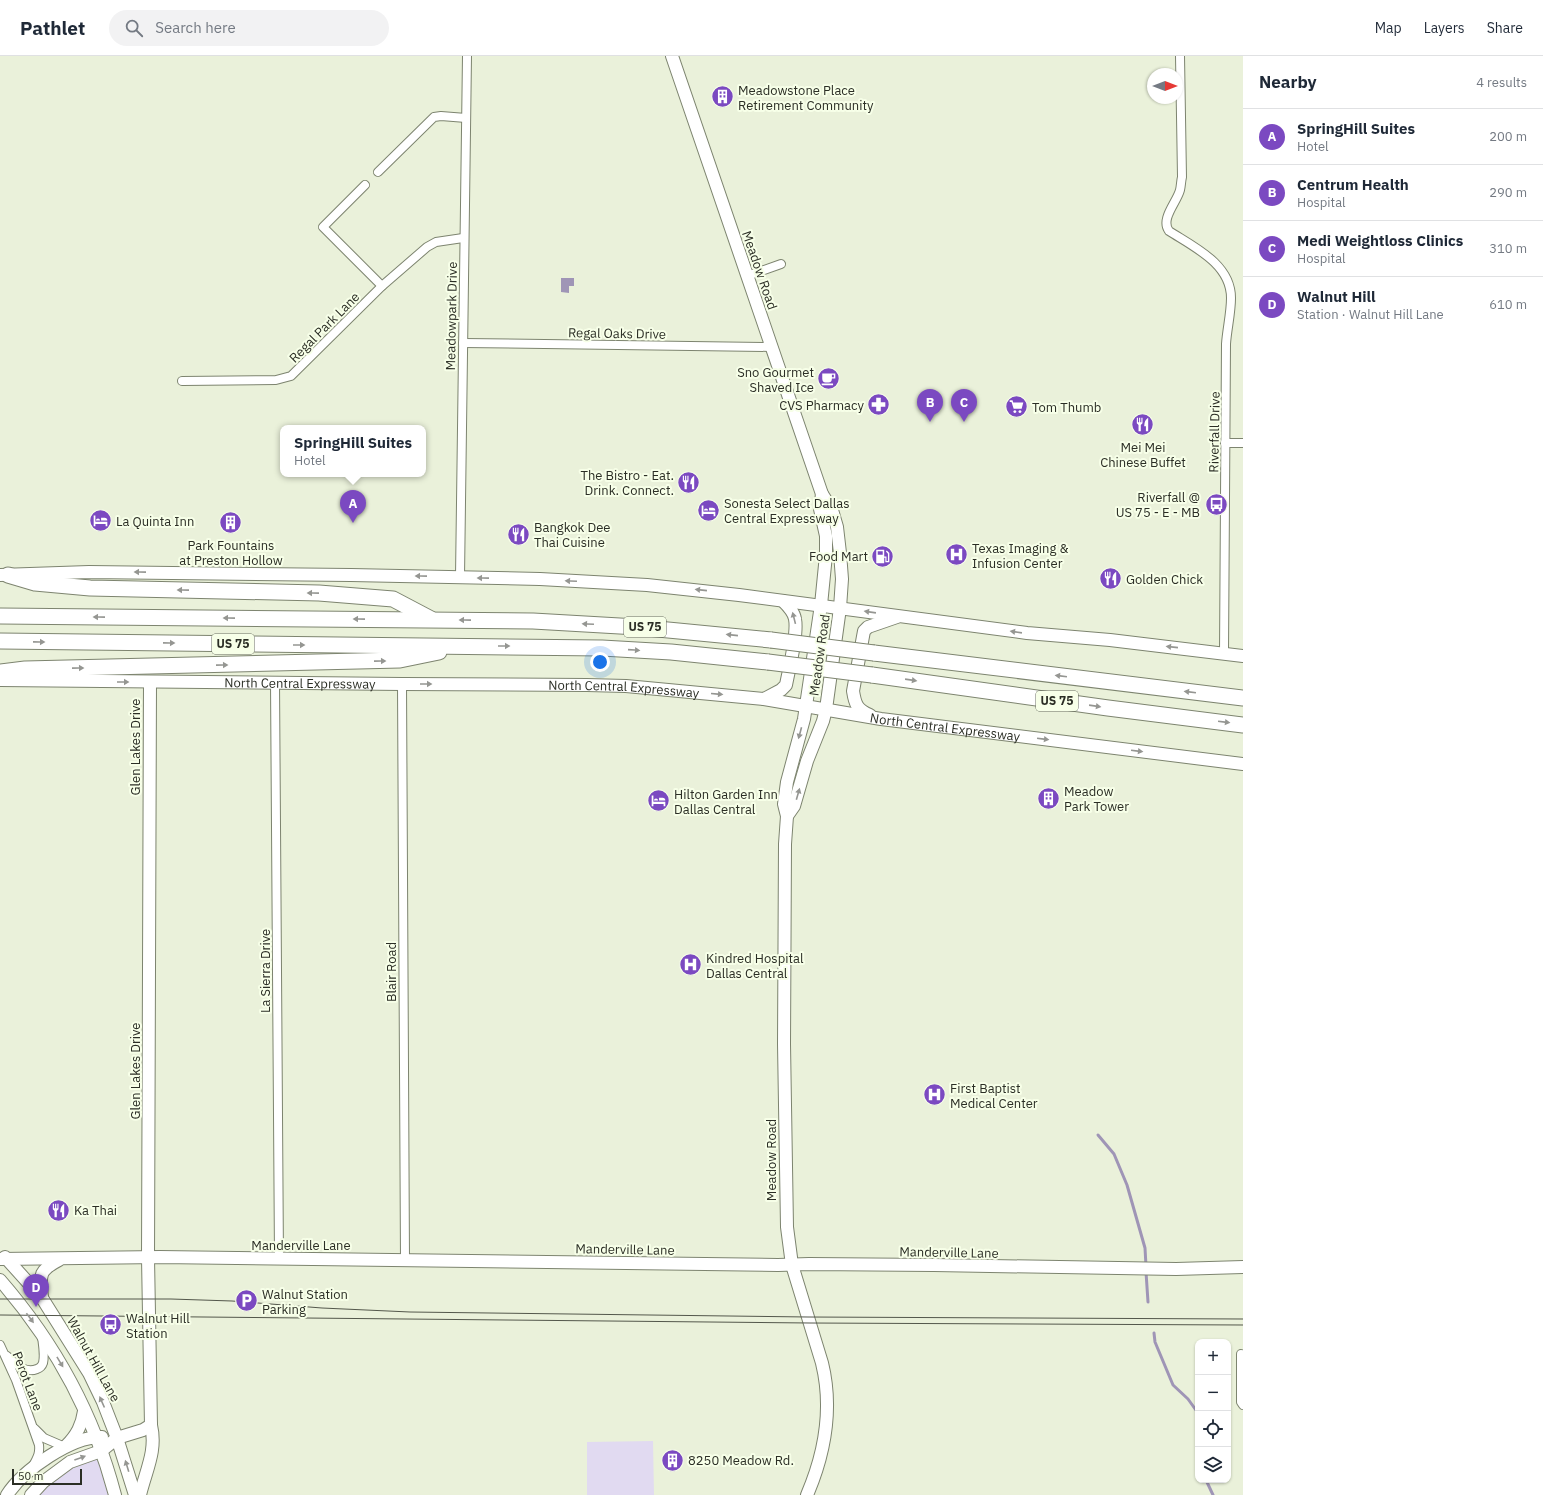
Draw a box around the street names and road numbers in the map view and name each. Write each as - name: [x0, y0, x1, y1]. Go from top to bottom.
- street label: Meadow Road: [738, 228, 781, 312]
- street label: Meadowpark Drive: [442, 262, 461, 371]
- street label: Regal Park Lane: [285, 288, 363, 366]
- street label: Regal Oaks Drive: [568, 324, 666, 343]
- street label: Riverfall Drive: [1205, 391, 1224, 473]
- street label: Meadow Road: [805, 613, 834, 697]
- road number: US 75: [624, 617, 666, 637]
- road number: US 75: [212, 634, 254, 654]
- street label: North Central Expressway: [224, 674, 376, 693]
- street label: North Central Expressway: [548, 677, 700, 702]
- road number: US 75: [1036, 691, 1078, 711]
- street label: Glen Lakes Drive: [127, 699, 144, 795]
- street label: North Central Expressway: [869, 709, 1022, 745]
- street label: La Sierra Drive: [257, 929, 274, 1013]
- street label: Blair Road: [383, 942, 400, 1002]
- street label: Glen Lakes Drive: [127, 1023, 144, 1119]
- street label: Meadow Road: [763, 1119, 780, 1201]
- street label: Manderville Lane: [251, 1237, 351, 1254]
- street label: Manderville Lane: [575, 1240, 675, 1259]
- street label: Manderville Lane: [899, 1243, 999, 1262]
- street label: Walnut Hill Lane: [63, 1314, 124, 1405]
- street label: Perot Lane: [8, 1349, 47, 1413]

